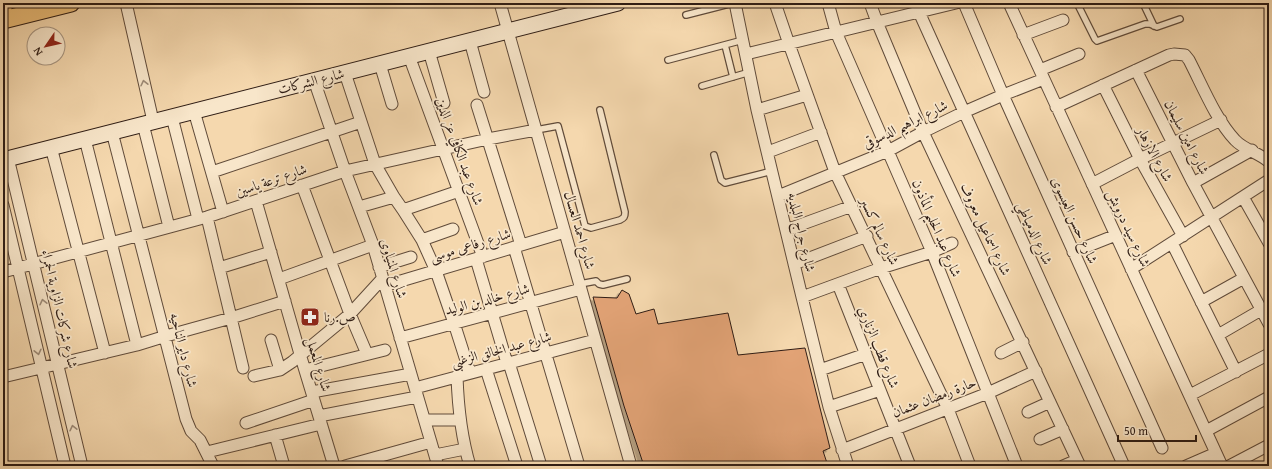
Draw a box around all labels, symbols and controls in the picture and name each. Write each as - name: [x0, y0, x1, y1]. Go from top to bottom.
- north arrow: [26, 26, 66, 66]
- text: N: [29, 44, 46, 59]
- street label: شارع الشركات: [276, 63, 347, 101]
- one-way arrow: [141, 80, 149, 87]
- street label: شارع عبد الكافي عز الدين: [429, 94, 489, 209]
- street label: شارع ابراهيم الدسوقي: [859, 95, 953, 157]
- street label: شارع امين سليمان: [1158, 96, 1214, 179]
- street label: شارع الازهار: [1129, 121, 1178, 186]
- street label: شارع ترعة ياسين: [233, 158, 310, 203]
- street label: شارع حسن العيسوى: [1045, 173, 1103, 268]
- street label: شارع عبد الحليم المأذون: [904, 176, 967, 282]
- street label: شارع اسماعيل معروف: [954, 179, 1016, 280]
- street label: شارع سيد درويش: [1100, 186, 1156, 271]
- street label: شارع احمد العسال: [557, 189, 601, 272]
- street label: شارع جراج البلديه: [780, 190, 821, 275]
- street label: شارع سالم كسبر: [852, 192, 904, 269]
- street label: شارع الدمياطي: [1009, 198, 1058, 269]
- street label: شارع رفاعى موسى: [427, 223, 514, 269]
- street label: شارع المنياوى: [373, 236, 413, 301]
- street label: شارع شركات الزاوية الحمراء: [35, 247, 83, 371]
- street label: شارع خالد بن الوليد: [442, 278, 532, 322]
- one-way arrow: [39, 298, 47, 305]
- street label: شارع قطب الزناري: [852, 303, 905, 392]
- pharmacy icon: ص.رنا: [299, 306, 321, 328]
- place label: ص.رنا: [324, 307, 356, 327]
- street label: شارع داير الناحيه: [163, 310, 203, 390]
- street label: شارع عبد الخالق الزغبى: [449, 326, 554, 374]
- street label: شارع المعمل: [299, 334, 337, 394]
- one-way arrow: [33, 348, 42, 355]
- street label: حارة رمضان عثمان: [889, 372, 979, 422]
- scale bar: [1118, 417, 1196, 443]
- text: 50 m: [1124, 422, 1148, 439]
- one-way arrow: [69, 425, 77, 431]

